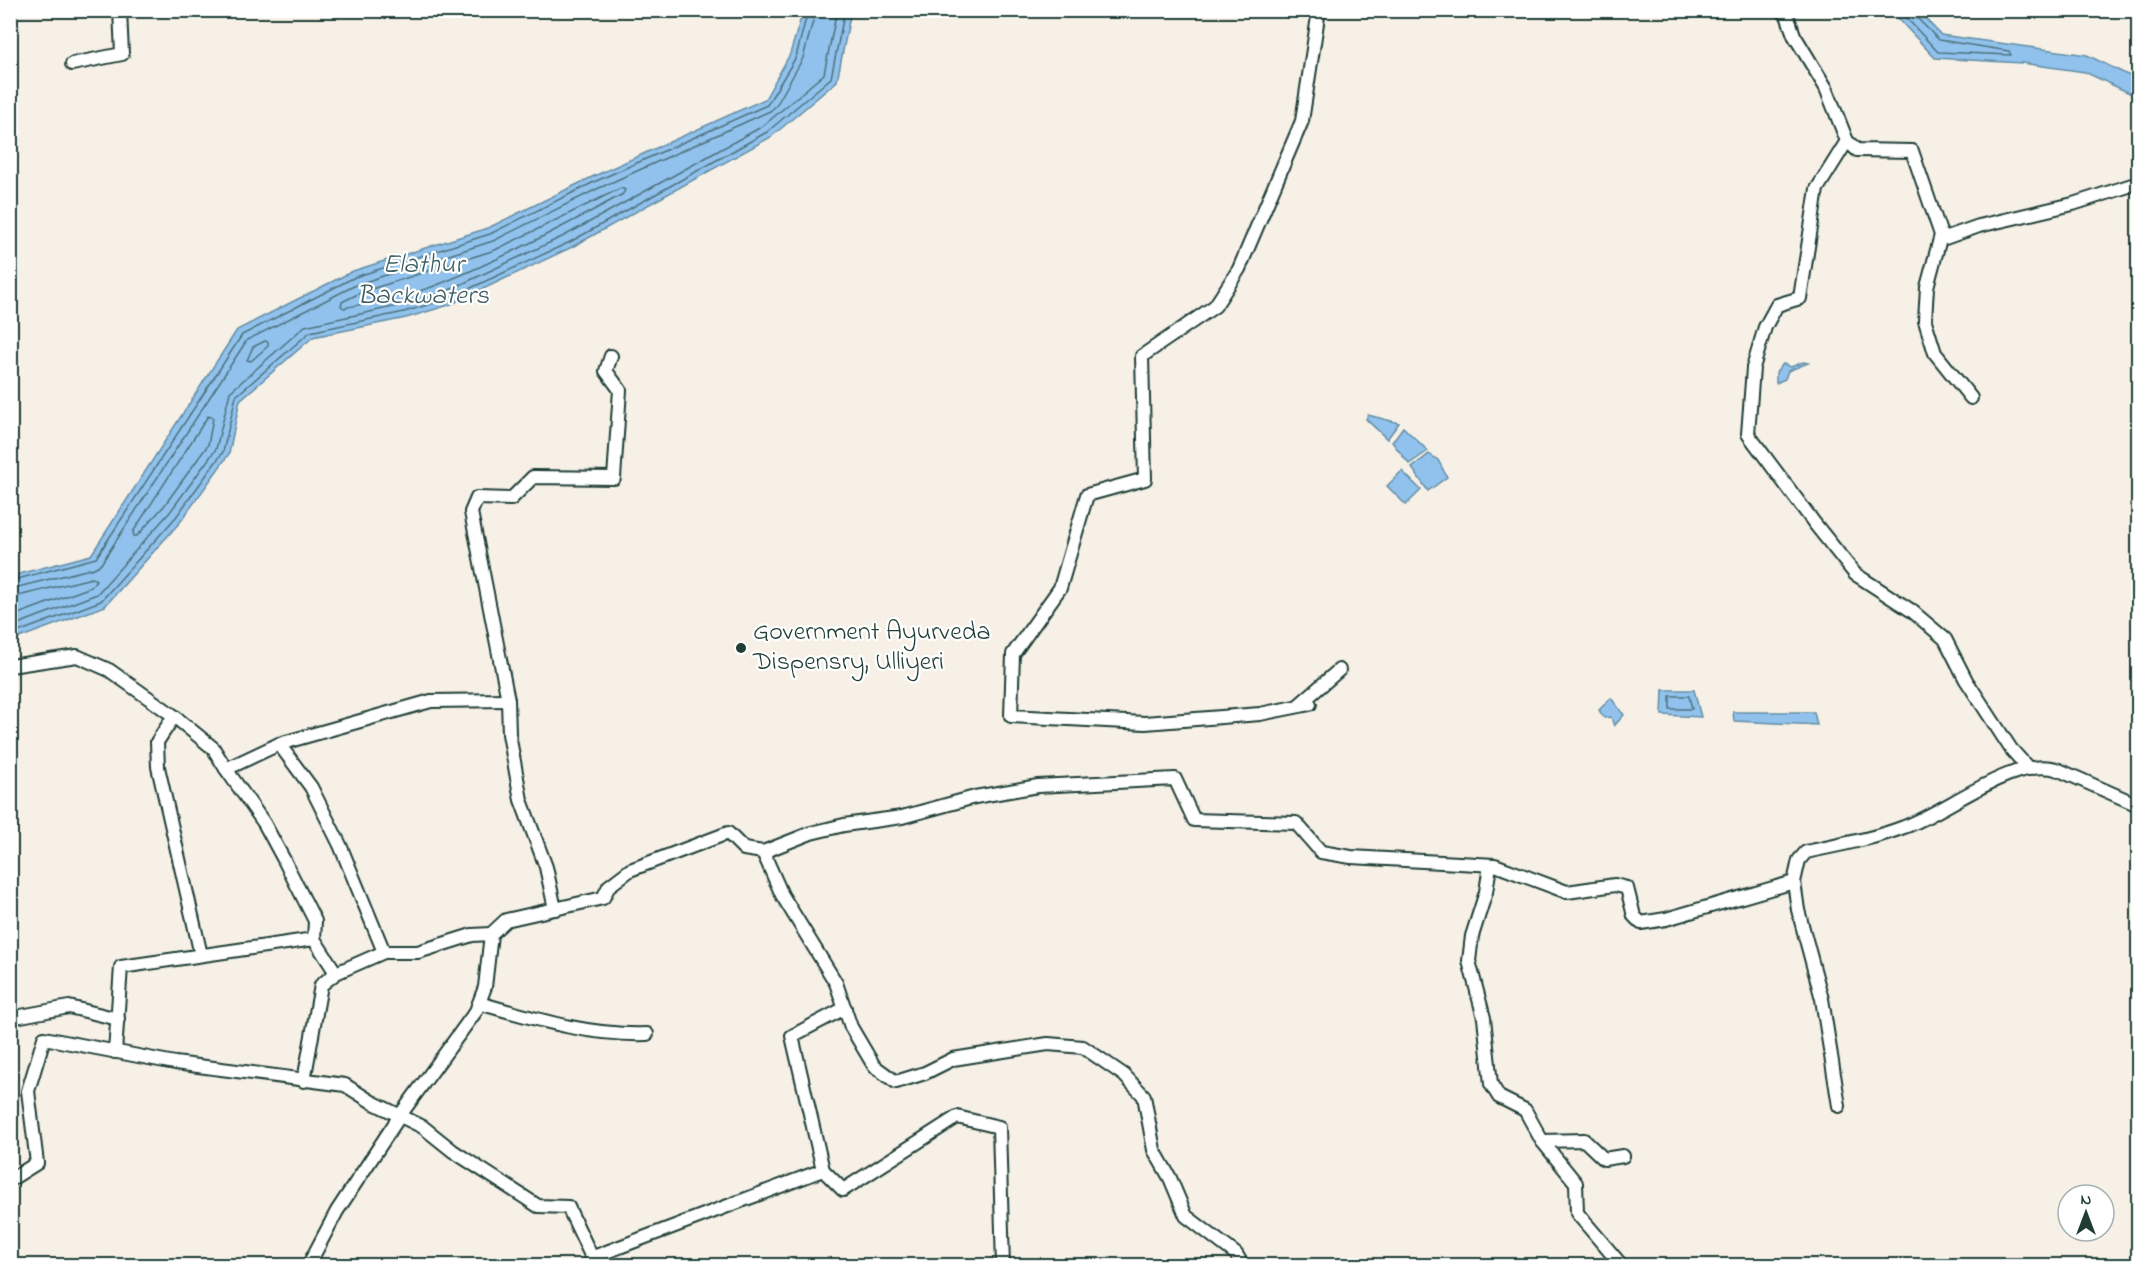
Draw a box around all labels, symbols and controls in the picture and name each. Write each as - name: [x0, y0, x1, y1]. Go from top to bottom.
- water label: Elathur Backwaters: [357, 246, 489, 316]
- place label: Government Ayurveda Dispensry, Ulliyeri: [752, 614, 990, 682]
- marker: Government Ayurveda Dispensry, Ulliyeri: [734, 641, 748, 655]
- north arrow: [2056, 1183, 2116, 1243]
- text: N: [2081, 1188, 2092, 1212]

